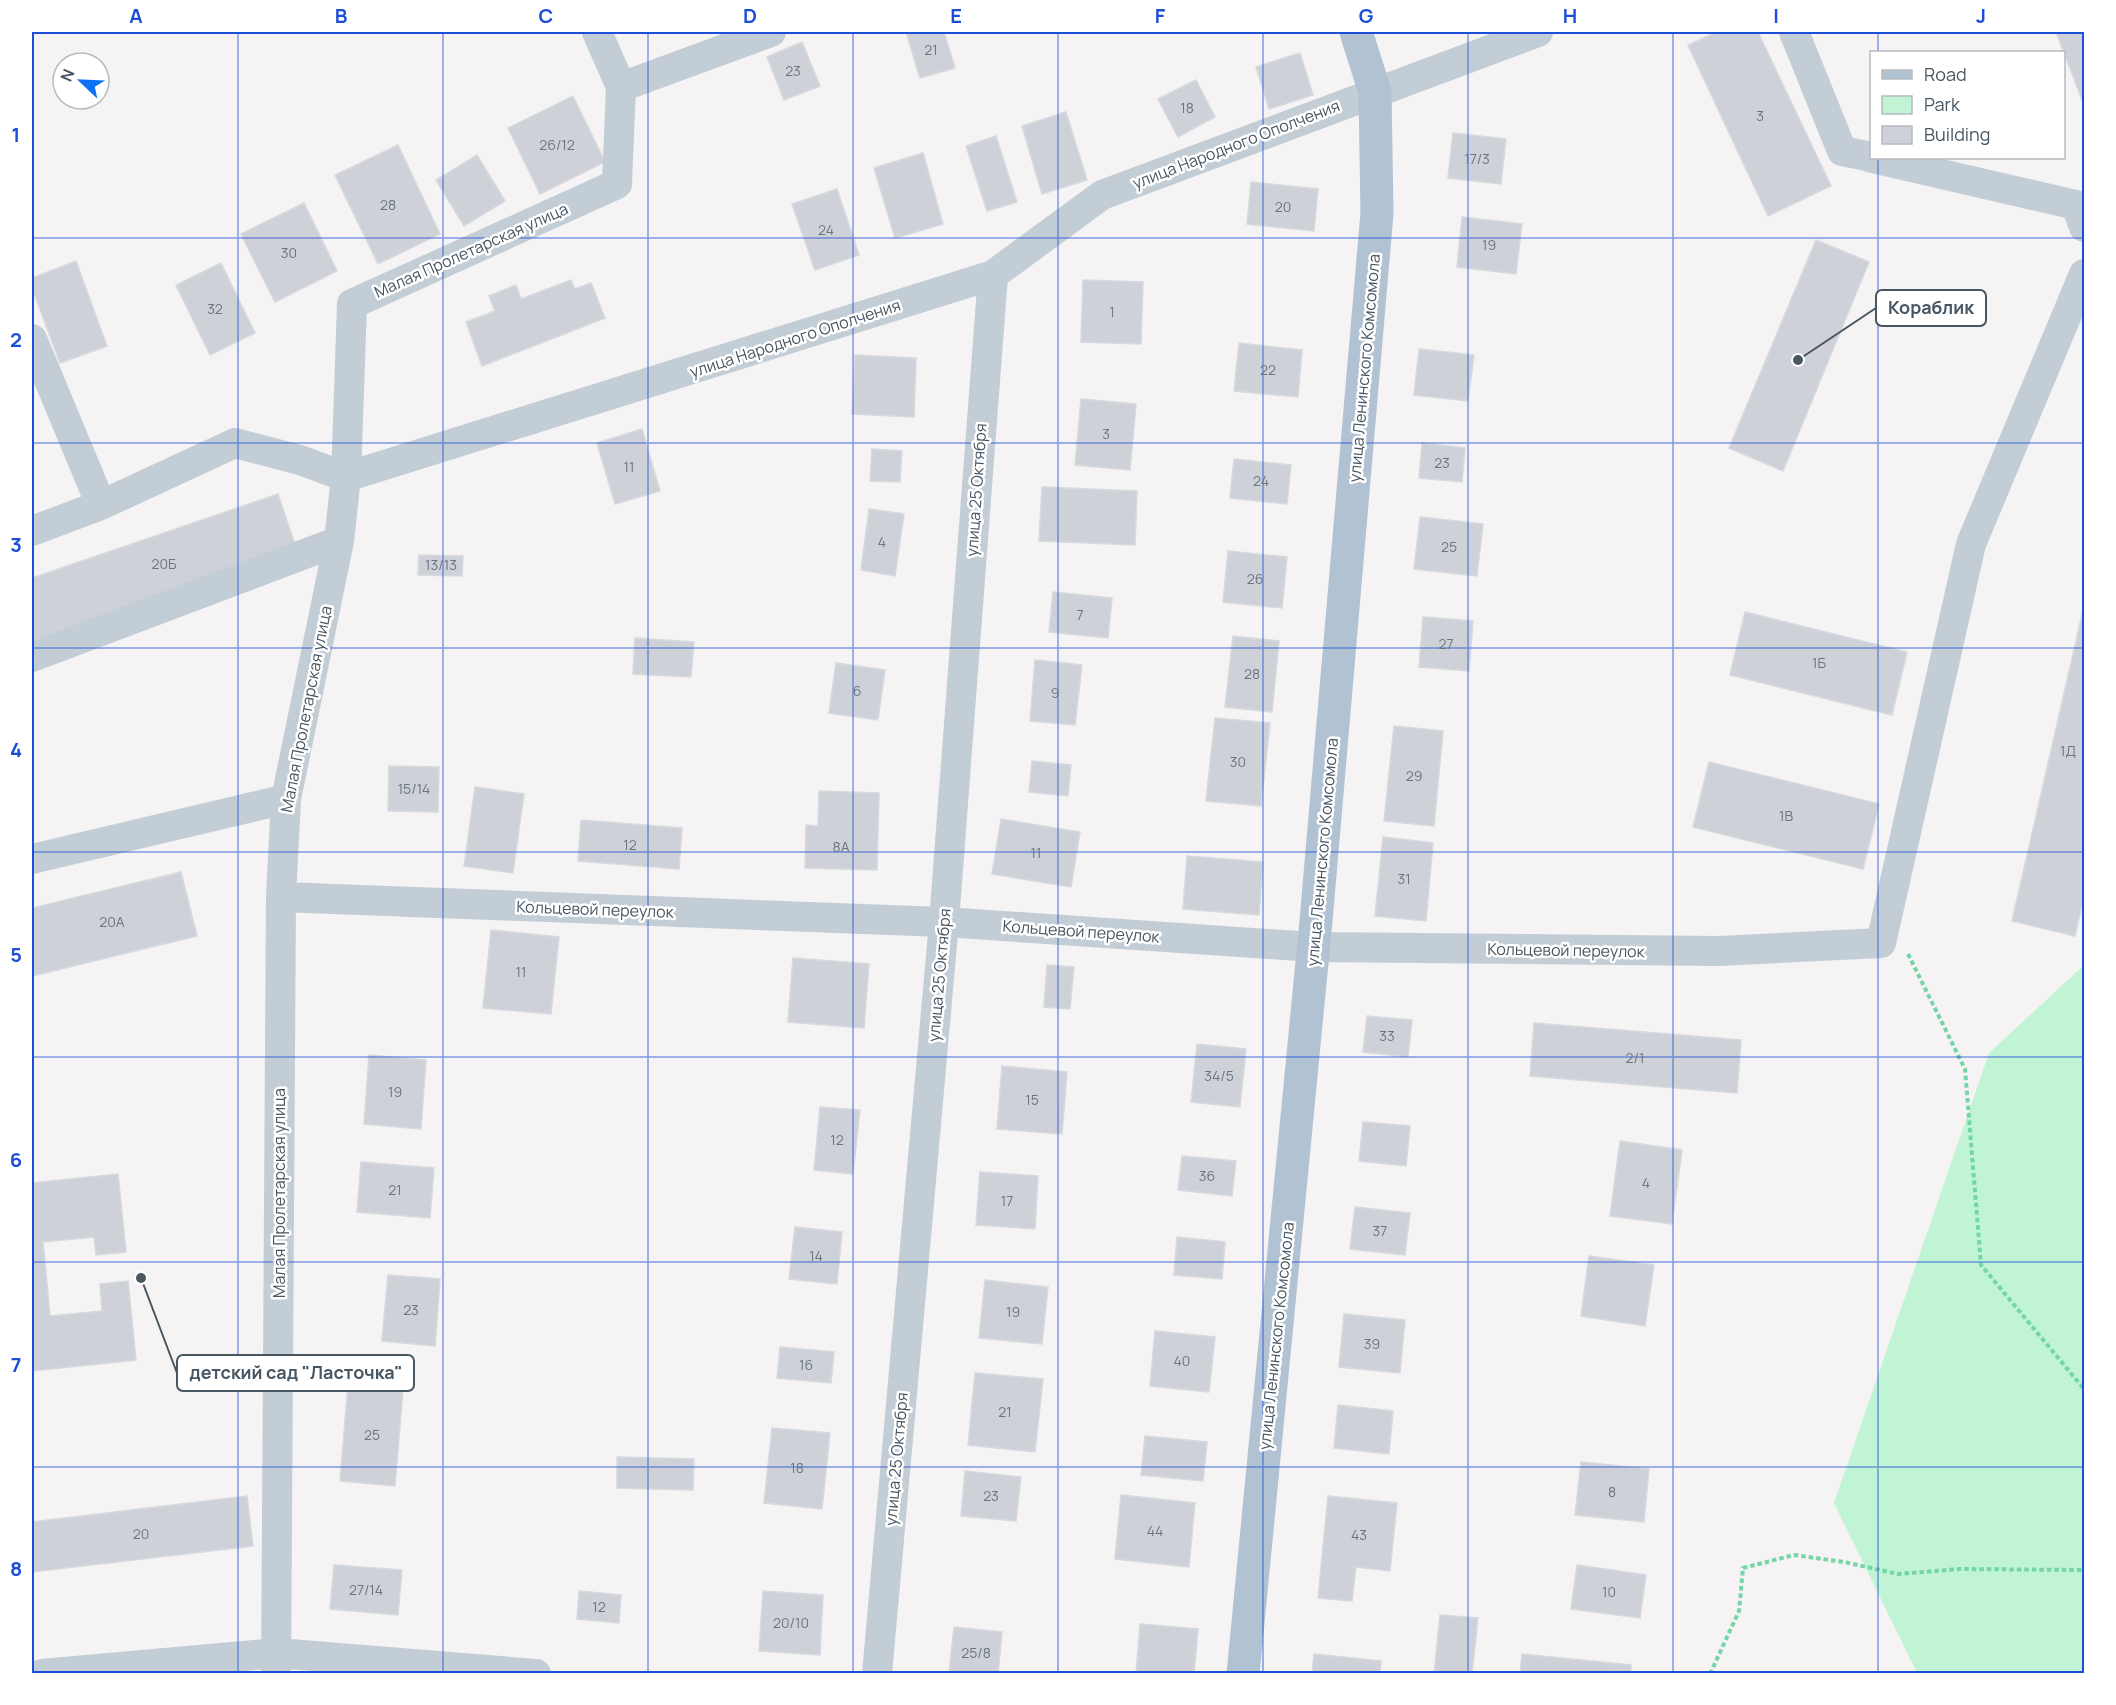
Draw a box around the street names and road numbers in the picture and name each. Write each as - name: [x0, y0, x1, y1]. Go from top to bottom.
- street label: улица Народного Ополчения: [1129, 94, 1343, 194]
- street label: Малая Пролетарская улица: [371, 197, 571, 303]
- street label: улица Ленинского Комсомола: [1343, 253, 1385, 483]
- street label: улица Народного Ополчения: [687, 293, 903, 383]
- street label: улица 25 Октября: [960, 423, 992, 557]
- street label: Малая Пролетарская улица: [275, 604, 337, 814]
- street label: улица Ленинского Комсомола: [1301, 737, 1343, 967]
- street label: Кольцевой переулок: [516, 895, 675, 923]
- street label: улица 25 Октября: [922, 907, 956, 1043]
- street label: Кольцевой переулок: [1002, 915, 1161, 948]
- street label: Кольцевой переулок: [1487, 938, 1646, 962]
- street label: Малая Пролетарская улица: [268, 1088, 290, 1298]
- street label: улица Ленинского Комсомола: [1253, 1221, 1299, 1451]
- street label: улица 25 Октября: [879, 1391, 913, 1527]

